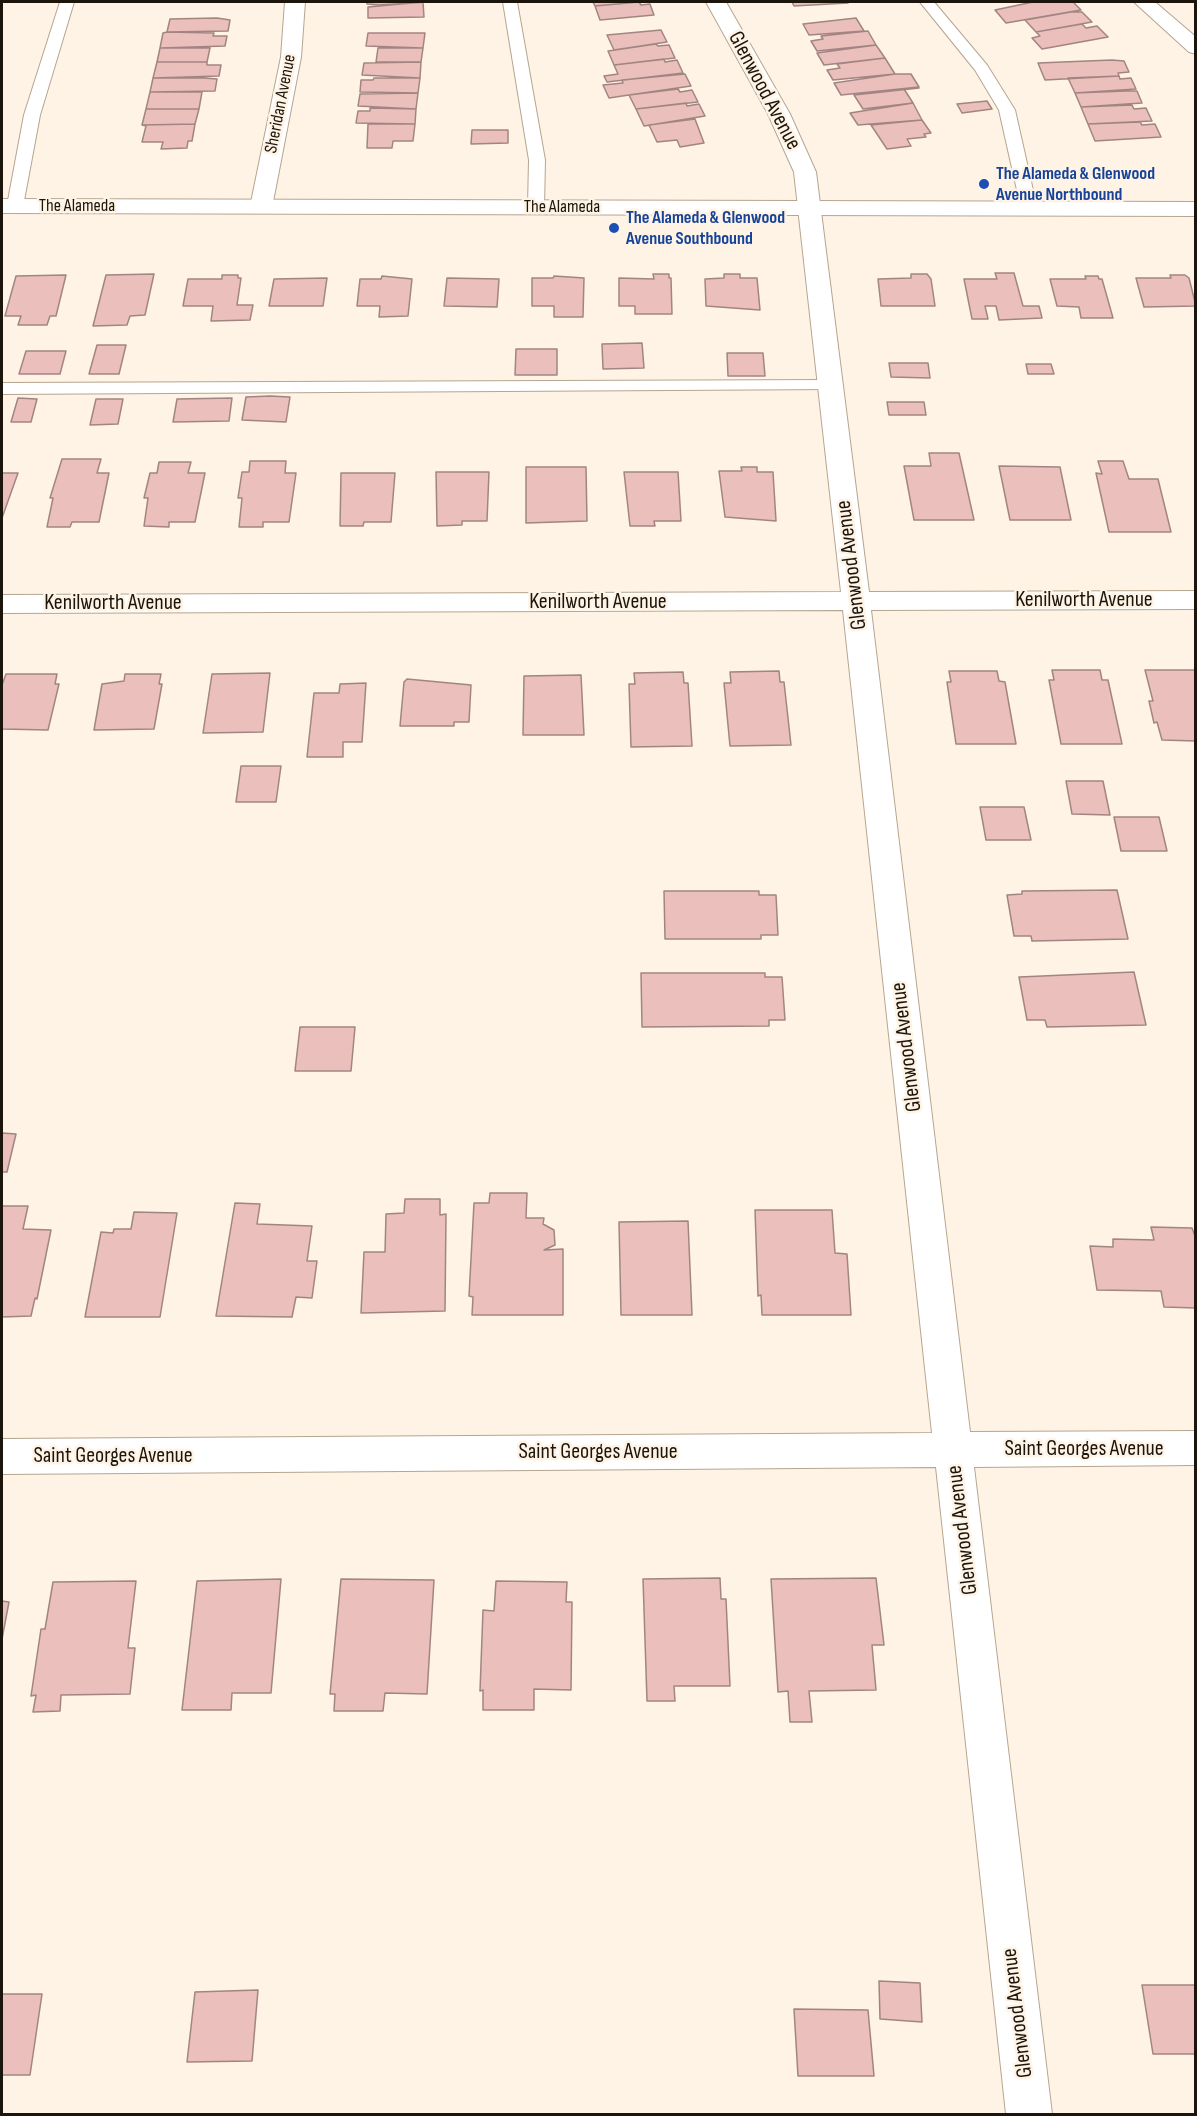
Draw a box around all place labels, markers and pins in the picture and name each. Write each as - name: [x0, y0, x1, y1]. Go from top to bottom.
- place label: The Alameda & Glenwood Avenue Northbound: [996, 163, 1155, 206]
- marker: The Alameda & Glenwood Avenue Northbound: [977, 177, 991, 191]
- place label: The Alameda & Glenwood Avenue Southbound: [626, 207, 785, 250]
- marker: The Alameda & Glenwood Avenue Southbound: [607, 221, 621, 235]

